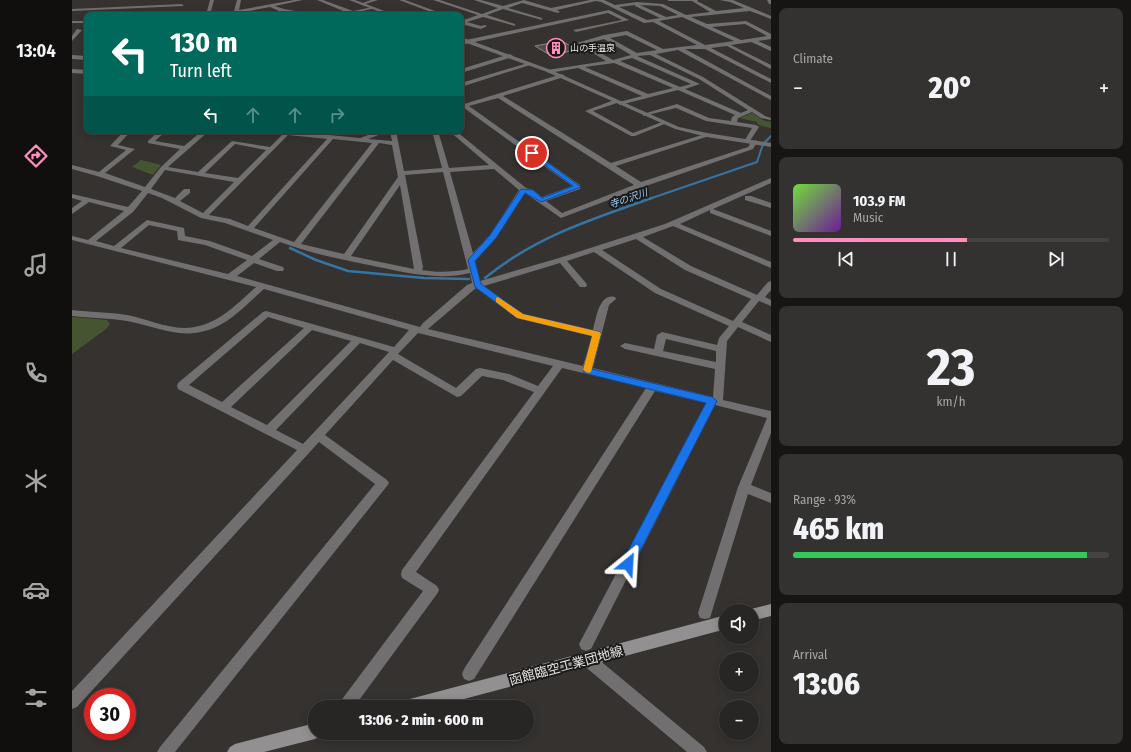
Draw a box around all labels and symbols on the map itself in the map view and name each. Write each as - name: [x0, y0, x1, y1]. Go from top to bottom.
- building icon: 山の手温泉: [545, 37, 567, 59]
- place label: 山の手温泉: [570, 43, 615, 53]
- pin: [515, 136, 549, 170]
- water label: 寺の沢川: [607, 186, 650, 211]
- position arrow: [607, 543, 649, 585]
- street label: 函館臨空工業団地線: [508, 643, 625, 688]
- speed limit sign: 30: [84, 688, 136, 740]

